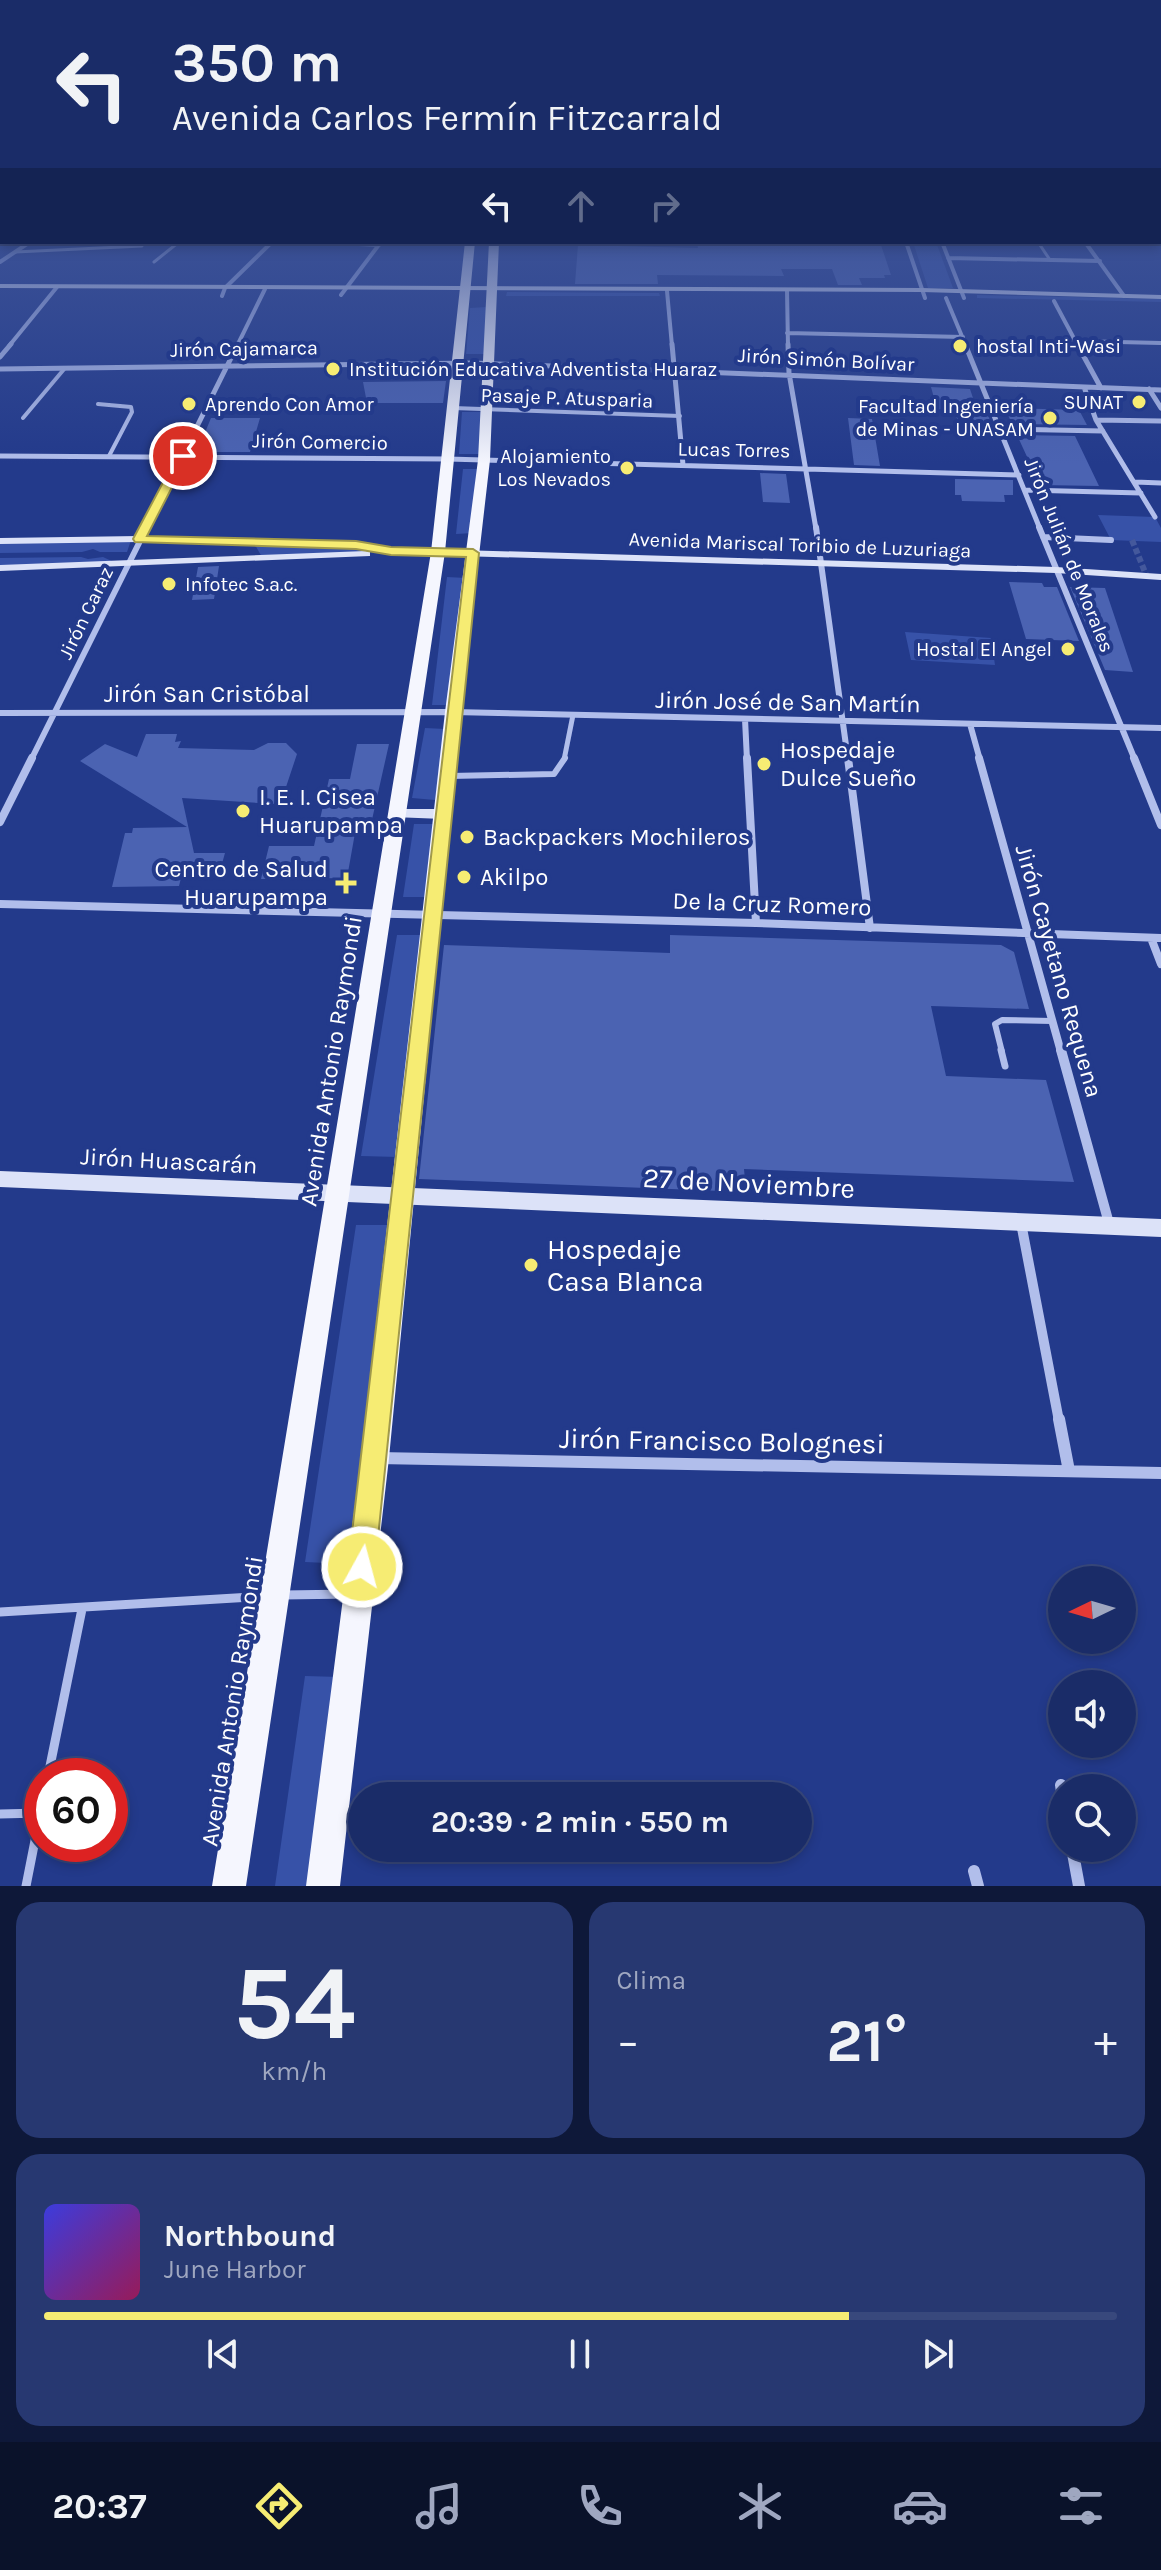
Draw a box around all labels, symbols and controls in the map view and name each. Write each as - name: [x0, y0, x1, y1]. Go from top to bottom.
- text: 350 m: [172, 30, 342, 95]
- icon: left: [40, 32, 144, 136]
- text: Avenida Carlos Fermín Fitzcarrald: [172, 97, 723, 139]
- icon: left: [475, 184, 519, 228]
- icon: ahead: [559, 184, 603, 228]
- icon: right: [643, 184, 687, 228]
- place label: hostal Inti-Wasi: [976, 335, 1121, 358]
- street label: Jirón Cajamarca: [170, 336, 318, 362]
- marker: hostal Inti-Wasi: [951, 337, 969, 355]
- street label: Jirón Simón Bolívar: [737, 344, 916, 376]
- place label: Institución Educativa Adventista Huaraz: [349, 358, 717, 381]
- marker: Institución Educativa Adventista Huaraz: [324, 360, 342, 378]
- street label: Pasaje P. Atusparia: [480, 383, 654, 413]
- place label: SUNAT: [1063, 391, 1123, 414]
- place label: Aprendo Con Amor: [205, 393, 374, 416]
- marker: SUNAT: [1130, 393, 1148, 411]
- marker: Aprendo Con Amor: [180, 395, 198, 413]
- place label: Facultad Ingeniería de Minas - UNASAM: [855, 395, 1034, 441]
- marker: Facultad Ingeniería de Minas - UNASAM: [1041, 409, 1059, 427]
- pin: [149, 422, 217, 490]
- street label: Jirón Comercio: [252, 429, 388, 455]
- icon: arrive: [161, 434, 205, 478]
- street label: Lucas Torres: [677, 438, 791, 462]
- place label: Alojamiento Los Nevados: [497, 445, 611, 491]
- street label: Jirón Julián de Morales: [1019, 454, 1119, 656]
- marker: Alojamiento Los Nevados: [618, 459, 636, 477]
- street label: Avenida Mariscal Toribio de Luzuriaga: [628, 528, 972, 562]
- street label: Jirón Caraz: [54, 563, 118, 663]
- place label: Infotec S.a.c.: [185, 573, 297, 596]
- marker: Infotec S.a.c.: [160, 575, 178, 593]
- place label: Hostal El Angel: [916, 638, 1052, 661]
- marker: Hostal El Angel: [1059, 640, 1077, 658]
- street label: Jirón San Cristóbal: [104, 680, 310, 708]
- street label: Jirón José de San Martín: [655, 686, 921, 718]
- place label: Hospedaje Dulce Sueño: [780, 736, 916, 792]
- marker: Hospedaje Dulce Sueño: [755, 755, 773, 773]
- place label: I. E. I. Cisea Huarupampa: [259, 783, 403, 839]
- marker: I. E. I. Cisea Huarupampa: [234, 802, 252, 820]
- place label: Backpackers Mochileros: [483, 823, 750, 851]
- marker: Backpackers Mochileros: [458, 828, 476, 846]
- street label: Jirón Cayetano Requena: [1010, 842, 1108, 1100]
- place label: Centro de Salud Huarupampa: [155, 855, 328, 911]
- place label: Akilpo: [480, 863, 548, 891]
- marker: Akilpo: [455, 868, 473, 886]
- marker: Centro de Salud Huarupampa: [335, 872, 357, 894]
- street label: De la Cruz Romero: [672, 887, 872, 921]
- street label: Avenida Antonio Raymondi: [294, 914, 368, 1208]
- street label: Jirón Huascarán: [80, 1142, 258, 1180]
- street label: 27 de Noviembre: [642, 1161, 856, 1205]
- place label: Hospedaje Casa Blanca: [547, 1233, 704, 1298]
- marker: Hospedaje Casa Blanca: [522, 1256, 540, 1274]
- street label: Jirón Francisco Bolognesi: [559, 1422, 885, 1460]
- position arrow: [320, 1525, 404, 1609]
- street label: Avenida Antonio Raymondi: [195, 1554, 269, 1848]
- north arrow: [1048, 1566, 1136, 1654]
- map controls: [1048, 1566, 1136, 1862]
- button: sound: [1048, 1670, 1136, 1758]
- speed limit sign: 60: [24, 1758, 128, 1862]
- button: search: [1048, 1774, 1136, 1862]
- text: 20:39 · 2 min · 550 m: [431, 1804, 729, 1840]
- text: 54: [233, 1943, 355, 2064]
- text: Clima: [617, 1965, 686, 1996]
- text: 21°: [826, 2006, 907, 2076]
- text: −: [617, 2016, 640, 2067]
- text: +: [1094, 2016, 1117, 2067]
- text: km/h: [261, 2056, 327, 2087]
- text: Northbound: [164, 2218, 336, 2254]
- text: June Harbor: [164, 2254, 306, 2285]
- icon: previous: [201, 2332, 245, 2376]
- icon: pause: [558, 2332, 602, 2376]
- icon: next: [916, 2332, 960, 2376]
- icon: directions: [251, 2478, 307, 2534]
- icon: music: [411, 2478, 467, 2534]
- icon: phone: [572, 2478, 628, 2534]
- icon: climate: [732, 2478, 788, 2534]
- icon: car: [892, 2478, 948, 2534]
- icon: filters: [1053, 2478, 1109, 2534]
- text: 20:37: [52, 2485, 147, 2527]

